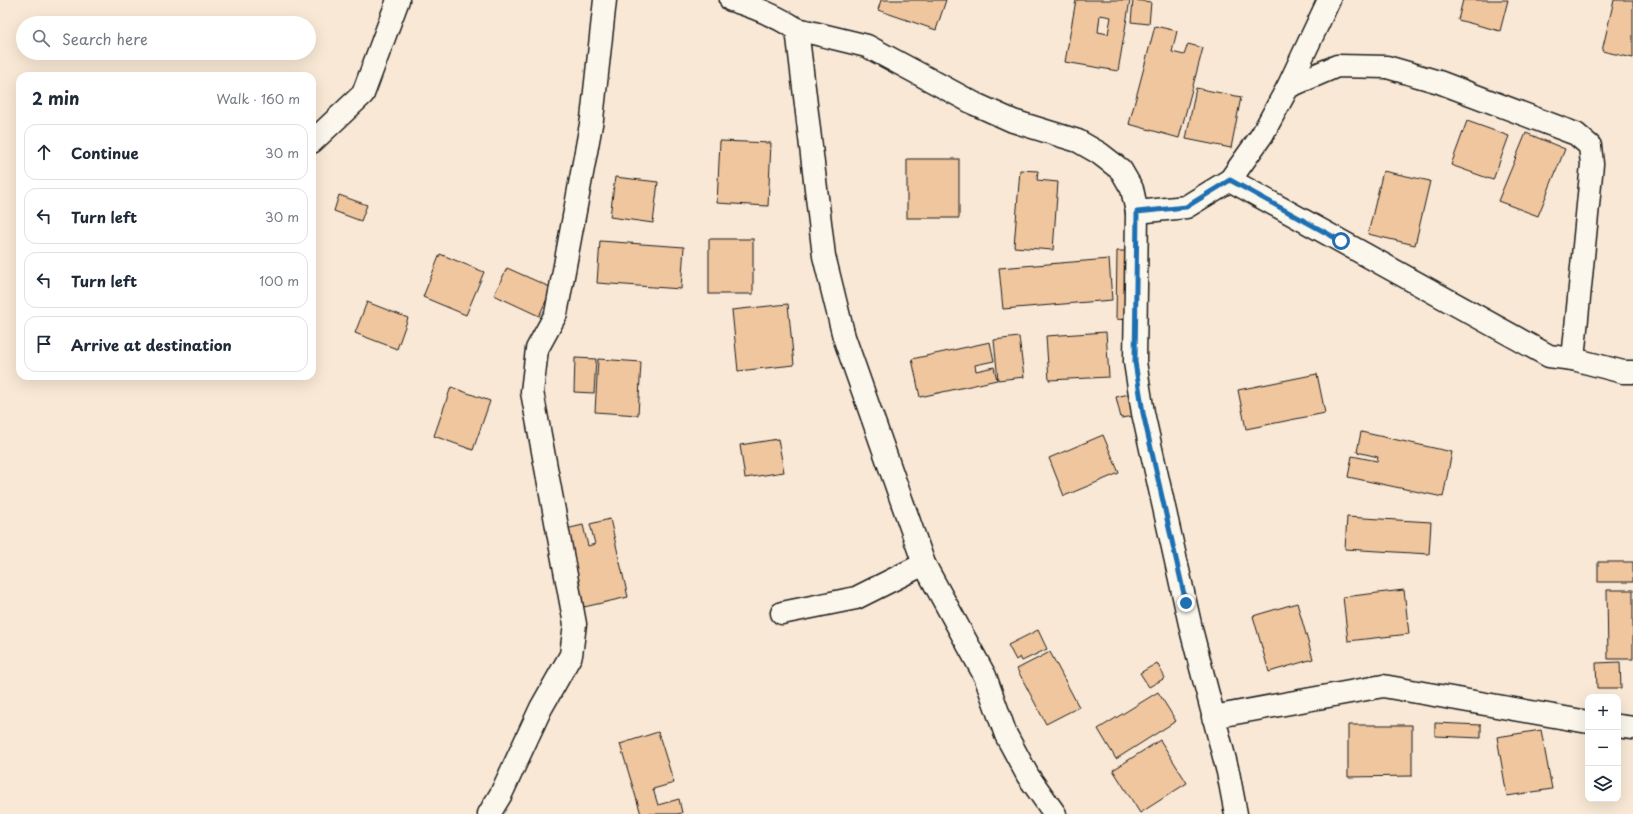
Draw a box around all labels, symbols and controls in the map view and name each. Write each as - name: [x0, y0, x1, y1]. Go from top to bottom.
- search box: [16, 16, 316, 60]
- icon: search: [30, 27, 52, 49]
- text: Search here: [62, 27, 148, 50]
- text: 2 min: [32, 85, 79, 111]
- text: Walk · 160 m: [217, 89, 300, 108]
- icon: ahead: [33, 141, 55, 163]
- text: Continue: [71, 141, 139, 164]
- text: 30 m: [265, 143, 299, 162]
- icon: left: [33, 205, 55, 227]
- text: Turn left: [71, 205, 137, 228]
- text: 30 m: [265, 207, 299, 226]
- route start: [1332, 232, 1350, 250]
- icon: left: [33, 269, 55, 291]
- text: Turn left: [71, 269, 137, 292]
- text: 100 m: [259, 271, 299, 290]
- icon: arrive: [33, 333, 55, 355]
- text: Arrive at destination: [71, 333, 232, 356]
- route end: [1177, 594, 1195, 612]
- map controls: [1585, 694, 1621, 802]
- button: +: [1585, 694, 1621, 730]
- button: −: [1585, 730, 1621, 766]
- button: layers: [1585, 766, 1621, 802]

